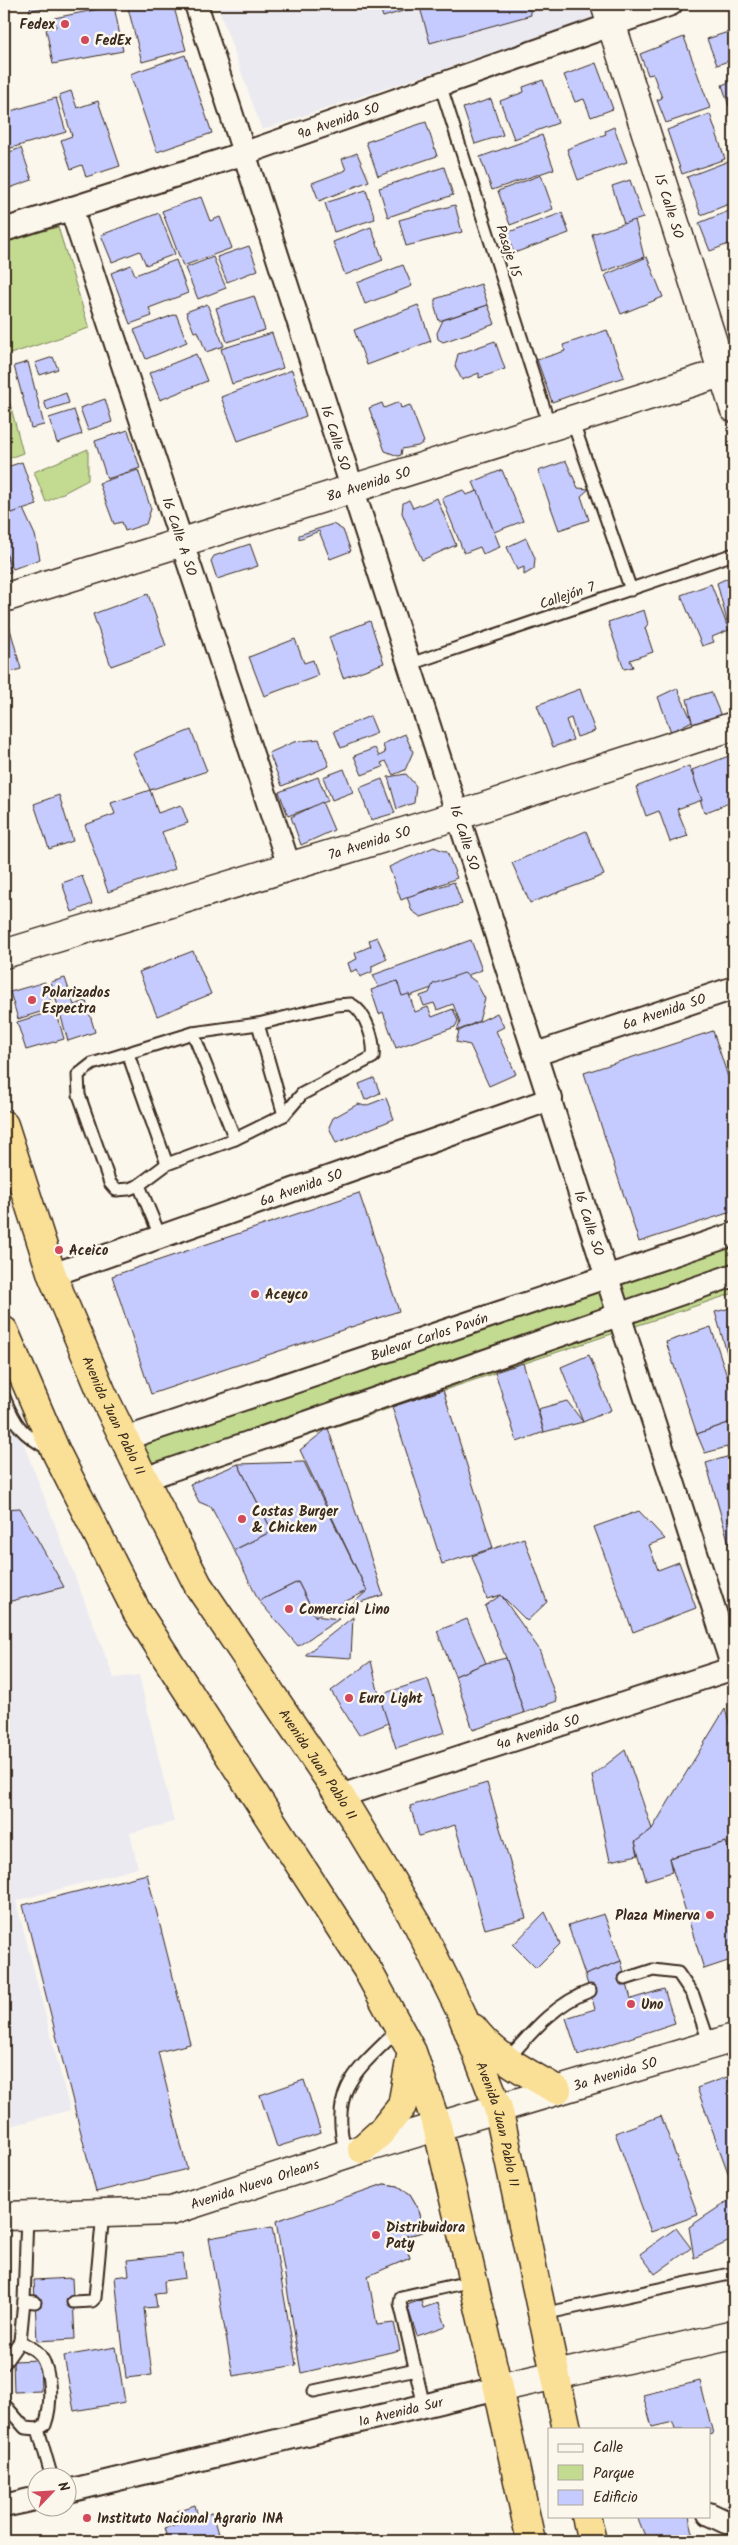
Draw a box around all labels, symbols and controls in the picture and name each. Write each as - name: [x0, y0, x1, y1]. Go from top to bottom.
- place label: Fedex: [20, 14, 55, 36]
- marker: Fedex: [59, 18, 71, 30]
- place label: FedEx: [95, 30, 132, 52]
- marker: FedEx: [79, 34, 91, 46]
- street label: 9a Avenida SO: [295, 97, 383, 146]
- street label: 15 Calle SO: [648, 171, 689, 242]
- street label: Pasaje 15: [489, 222, 527, 282]
- street label: 16 Calle SO: [314, 403, 356, 474]
- street label: 8a Avenida SO: [324, 461, 414, 508]
- street label: 16 Calle A SO: [156, 494, 202, 579]
- street label: Callejón 7: [537, 576, 599, 616]
- street label: 16 Calle SO: [443, 802, 485, 874]
- street label: 7a Avenida SO: [326, 820, 414, 866]
- place label: Polarizados Espectra: [42, 982, 110, 1020]
- street label: 6a Avenida SO: [620, 988, 709, 1036]
- marker: Polarizados Espectra: [26, 994, 38, 1006]
- street label: 6a Avenida SO: [257, 1163, 346, 1213]
- street label: 16 Calle SO: [568, 1188, 609, 1259]
- place label: Aceico: [69, 1240, 109, 1262]
- marker: Aceico: [53, 1244, 65, 1256]
- place label: Aceyco: [265, 1284, 309, 1306]
- marker: Aceyco: [249, 1288, 261, 1300]
- street label: Bulevar Carlos Pavón: [368, 1307, 491, 1367]
- street label: Avenida Juan Pablo II: [76, 1353, 150, 1479]
- place label: Costas Burger & Chicken: [252, 1501, 339, 1539]
- marker: Costas Burger & Chicken: [236, 1513, 248, 1525]
- place label: Comercial Lino: [299, 1599, 390, 1621]
- marker: Comercial Lino: [283, 1603, 295, 1615]
- place label: Euro Light: [359, 1688, 423, 1710]
- marker: Euro Light: [343, 1692, 355, 1704]
- street label: Avenida Juan Pablo II: [272, 1705, 362, 1824]
- street label: 4a Avenida SO: [493, 1709, 583, 1757]
- place label: Plaza Minerva: [615, 1905, 700, 1927]
- marker: Plaza Minerva: [704, 1909, 716, 1921]
- place label: Uno: [641, 1994, 664, 2016]
- marker: Uno: [625, 1998, 637, 2010]
- street label: 3a Avenida SO: [571, 2051, 661, 2097]
- street label: Avenida Juan Pablo II: [469, 2059, 525, 2189]
- street label: Avenida Nueva Orleans: [188, 2154, 322, 2216]
- place label: Distribuidora Paty: [386, 2217, 465, 2255]
- marker: Distribuidora Paty: [370, 2229, 382, 2241]
- street label: 1a Avenida Sur: [356, 2391, 447, 2433]
- legend: [548, 2428, 710, 2518]
- text: Calle: [593, 2436, 623, 2460]
- text: Parque: [593, 2462, 634, 2486]
- north arrow: [28, 2468, 78, 2518]
- text: N: [51, 2478, 75, 2496]
- text: Edificio: [593, 2486, 638, 2510]
- place label: Instituto Nacional Agrario INA: [97, 2508, 284, 2530]
- marker: Instituto Nacional Agrario INA: [81, 2512, 93, 2524]

